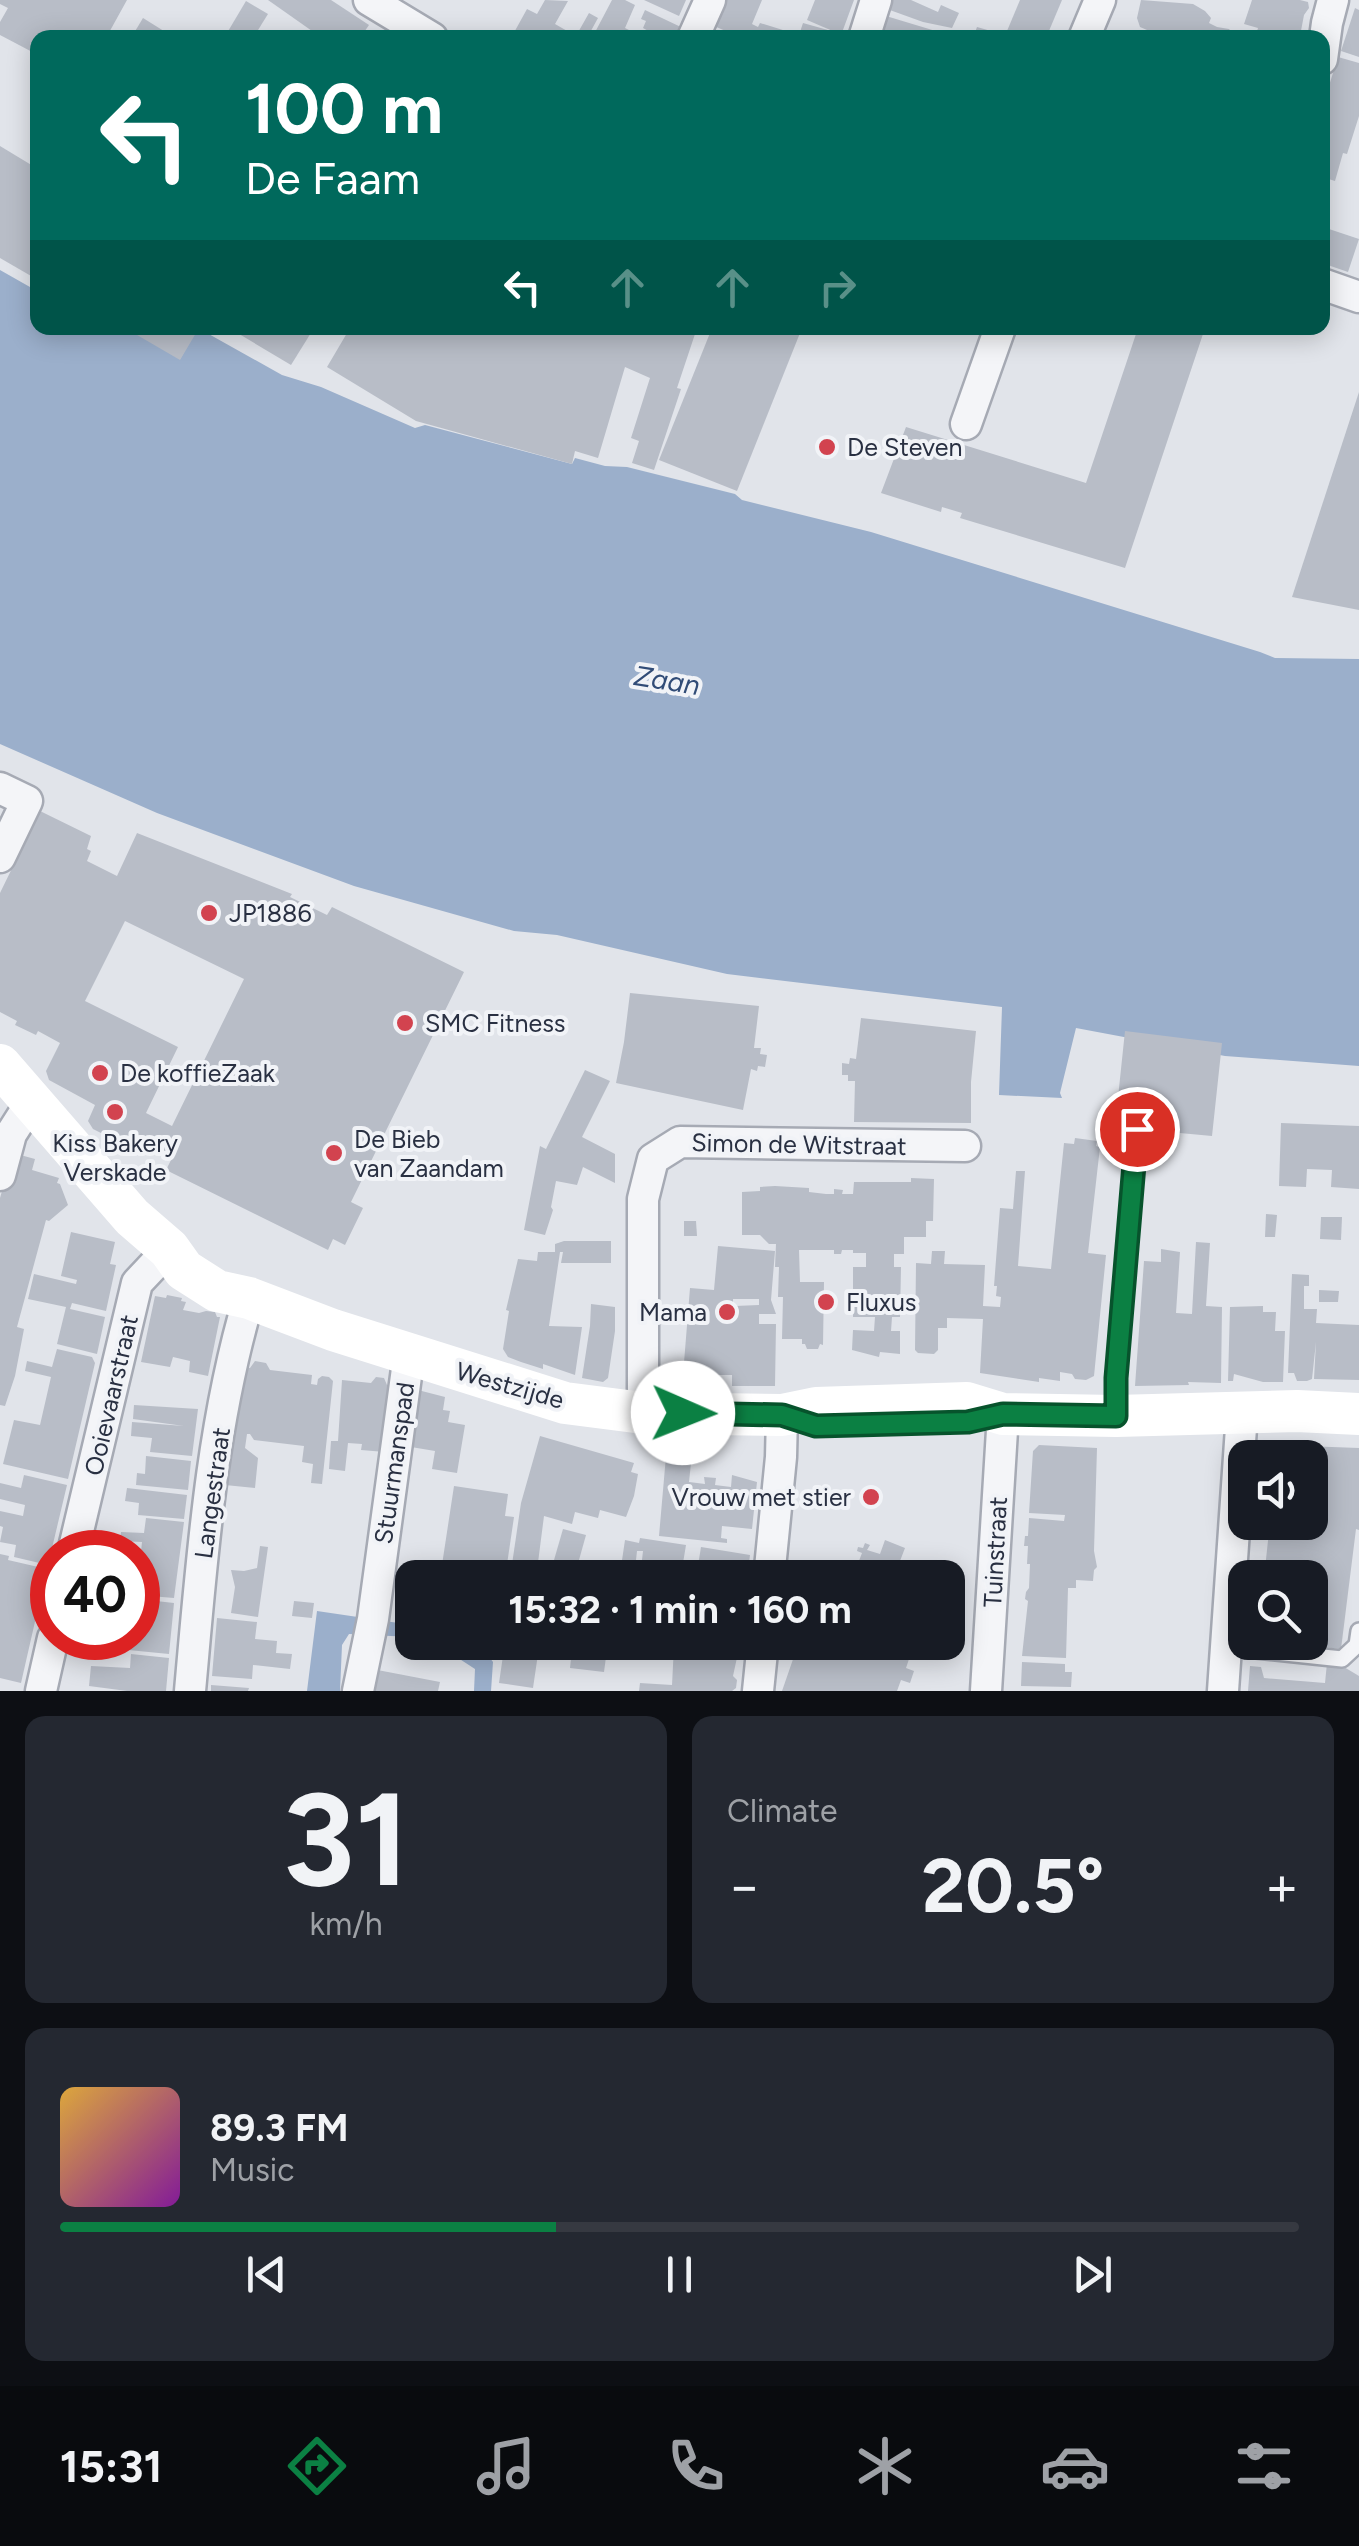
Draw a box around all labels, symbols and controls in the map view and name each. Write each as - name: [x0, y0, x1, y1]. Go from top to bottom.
- text: 100 m: [245, 66, 443, 151]
- icon: left: [80, 70, 210, 200]
- text: De Faam: [245, 151, 420, 205]
- icon: left: [495, 260, 550, 315]
- icon: ahead: [600, 260, 655, 315]
- icon: ahead: [705, 260, 760, 315]
- icon: right: [810, 260, 865, 315]
- place label: De Steven: [847, 432, 962, 462]
- marker: De Steven: [816, 436, 838, 458]
- water label: Zaan: [632, 658, 702, 702]
- place label: JP1886: [229, 898, 312, 928]
- marker: JP1886: [198, 902, 220, 924]
- place label: SMC Fitness: [425, 1008, 565, 1038]
- marker: SMC Fitness: [394, 1012, 416, 1034]
- place label: De koffieZaak: [120, 1058, 276, 1088]
- marker: De koffieZaak: [89, 1062, 111, 1084]
- pin: [1095, 1087, 1180, 1172]
- marker: Kiss Bakery Verskade: [104, 1101, 126, 1123]
- icon: arrive: [1110, 1102, 1165, 1157]
- place label: De Bieb van Zaandam: [354, 1124, 504, 1183]
- street label: Simon de Witstraat: [691, 1127, 907, 1161]
- place label: Kiss Bakery Verskade: [52, 1128, 178, 1187]
- marker: De Bieb van Zaandam: [323, 1142, 345, 1164]
- place label: Fluxus: [846, 1287, 917, 1317]
- marker: Fluxus: [815, 1291, 837, 1313]
- place label: Mama: [639, 1297, 707, 1327]
- marker: Mama: [716, 1301, 738, 1323]
- street label: Ooievaarstraat: [78, 1312, 144, 1478]
- street label: Westzijde: [453, 1355, 567, 1415]
- position arrow: [631, 1361, 735, 1465]
- street label: Stuurmanspad: [368, 1380, 420, 1546]
- street label: Langestraat: [188, 1425, 236, 1561]
- map controls: [1228, 1440, 1328, 1660]
- button: sound: [1228, 1440, 1328, 1540]
- place label: Vrouw met stier: [672, 1482, 852, 1512]
- marker: Vrouw met stier: [860, 1486, 882, 1508]
- street label: Tuinstraat: [977, 1496, 1013, 1608]
- speed limit sign: 40: [30, 1530, 160, 1660]
- button: search: [1228, 1560, 1328, 1660]
- text: 15:32 · 1 min · 160 m: [508, 1587, 852, 1633]
- text: 31: [282, 1762, 410, 1918]
- text: Climate: [727, 1792, 838, 1830]
- text: 20.5°: [922, 1841, 1104, 1931]
- text: −: [727, 1853, 761, 1919]
- text: +: [1265, 1853, 1299, 1919]
- text: km/h: [309, 1905, 383, 1943]
- text: 89.3 FM: [210, 2105, 349, 2151]
- text: Music: [210, 2151, 295, 2189]
- icon: previous: [239, 2247, 294, 2302]
- icon: pause: [652, 2247, 707, 2302]
- icon: next: [1065, 2247, 1120, 2302]
- icon: directions: [282, 2431, 352, 2501]
- icon: music: [471, 2431, 541, 2501]
- icon: phone: [661, 2431, 731, 2501]
- icon: climate: [850, 2431, 920, 2501]
- icon: car: [1040, 2431, 1110, 2501]
- icon: filters: [1229, 2431, 1299, 2501]
- text: 15:31: [60, 2439, 162, 2493]

